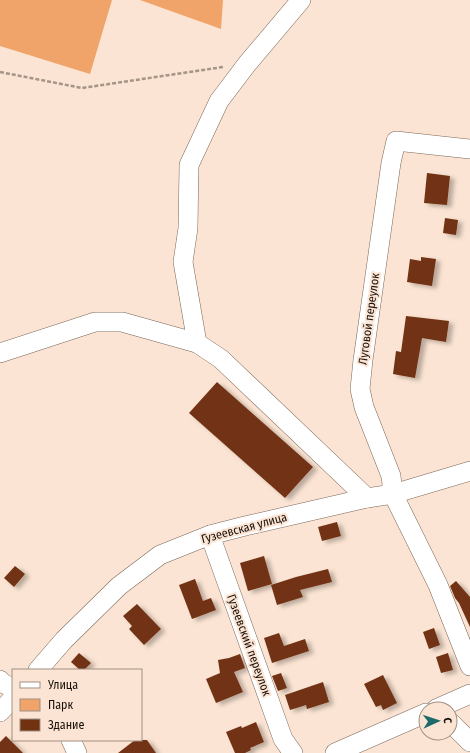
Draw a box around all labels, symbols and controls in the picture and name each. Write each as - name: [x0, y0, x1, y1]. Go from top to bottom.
- street label: Луговой переулок: [356, 272, 382, 366]
- street label: Гузеевская улица: [200, 510, 289, 546]
- street label: Гузеевский переулок: [224, 592, 274, 698]
- legend: [12, 669, 142, 741]
- text: Улица: [47, 678, 78, 692]
- text: Парк: [48, 698, 74, 712]
- north arrow: [418, 701, 458, 741]
- text: С: [441, 717, 454, 724]
- text: Здание: [48, 718, 84, 732]

